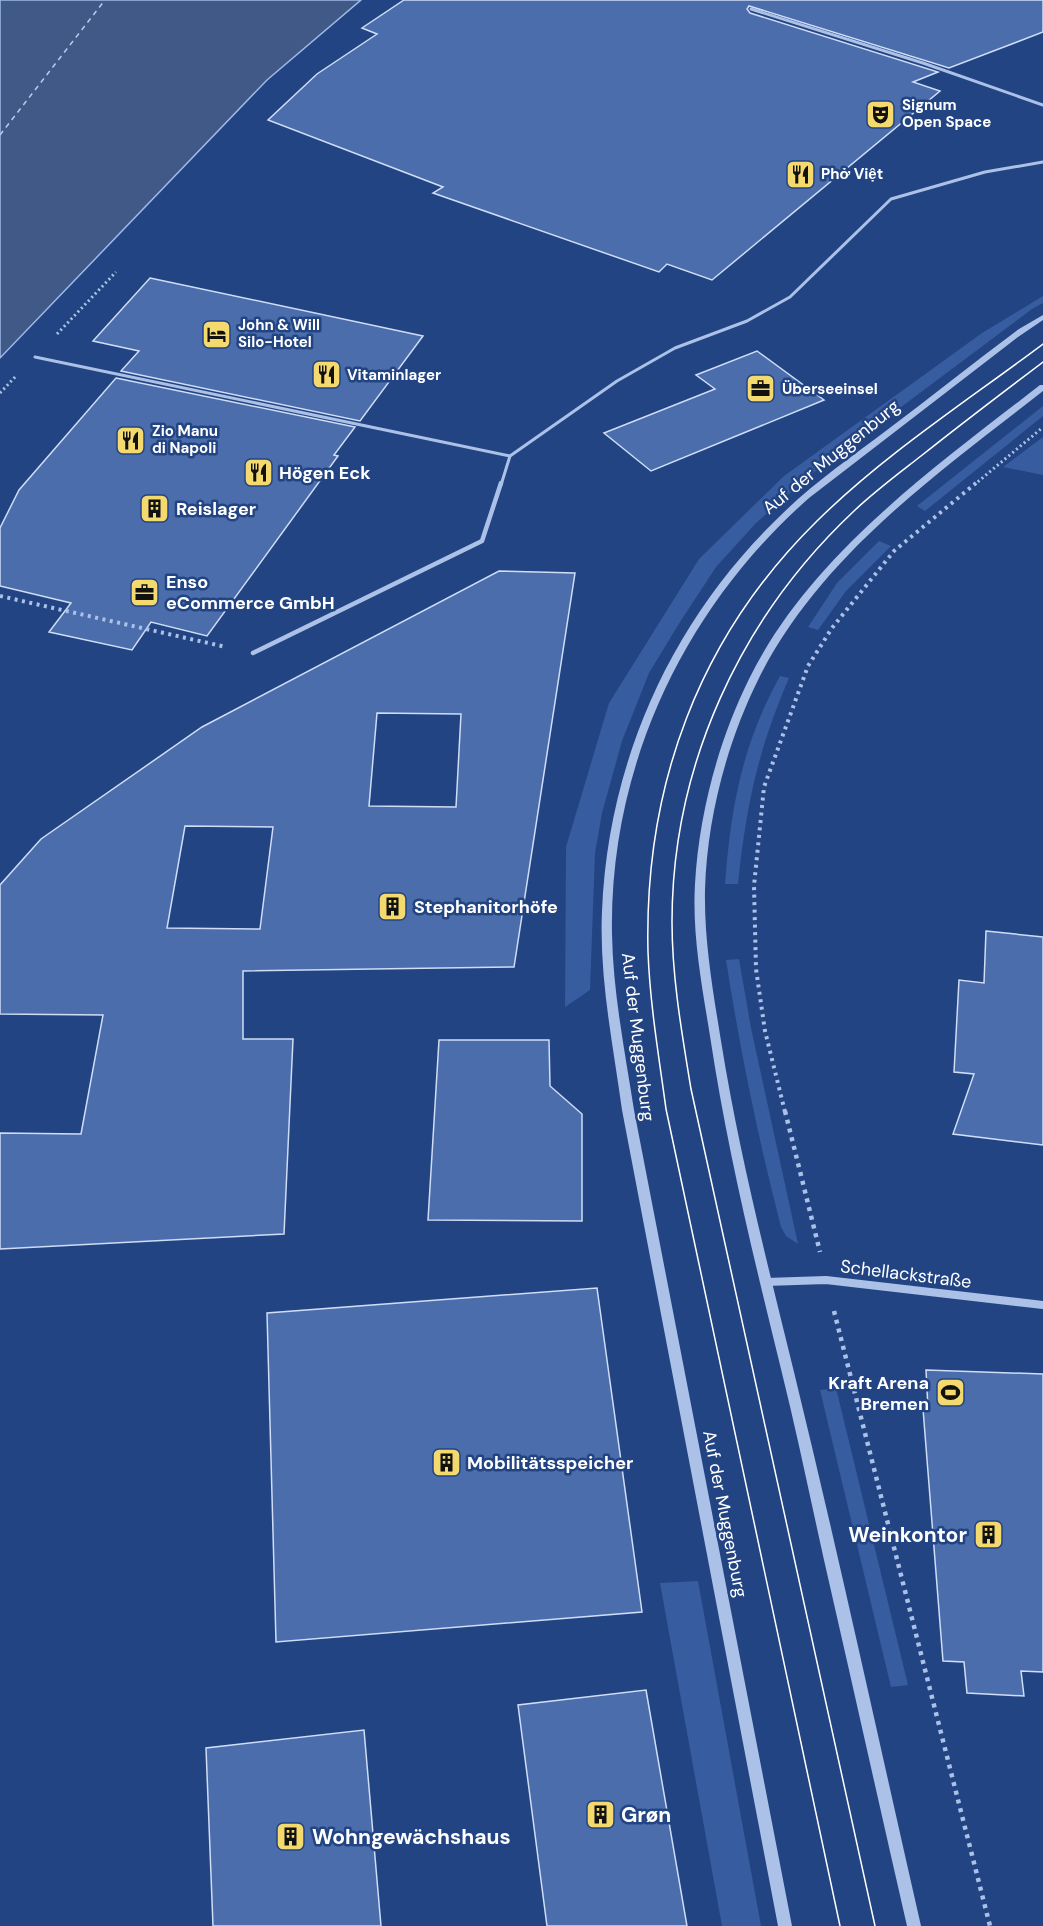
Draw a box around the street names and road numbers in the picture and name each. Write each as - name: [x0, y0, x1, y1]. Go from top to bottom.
- street label: Auf der Muggenburg: [757, 394, 905, 520]
- street label: Auf der Muggenburg: [616, 951, 660, 1123]
- street label: Schellackstraße: [839, 1254, 973, 1294]
- street label: Auf der Muggenburg: [697, 1428, 753, 1600]

